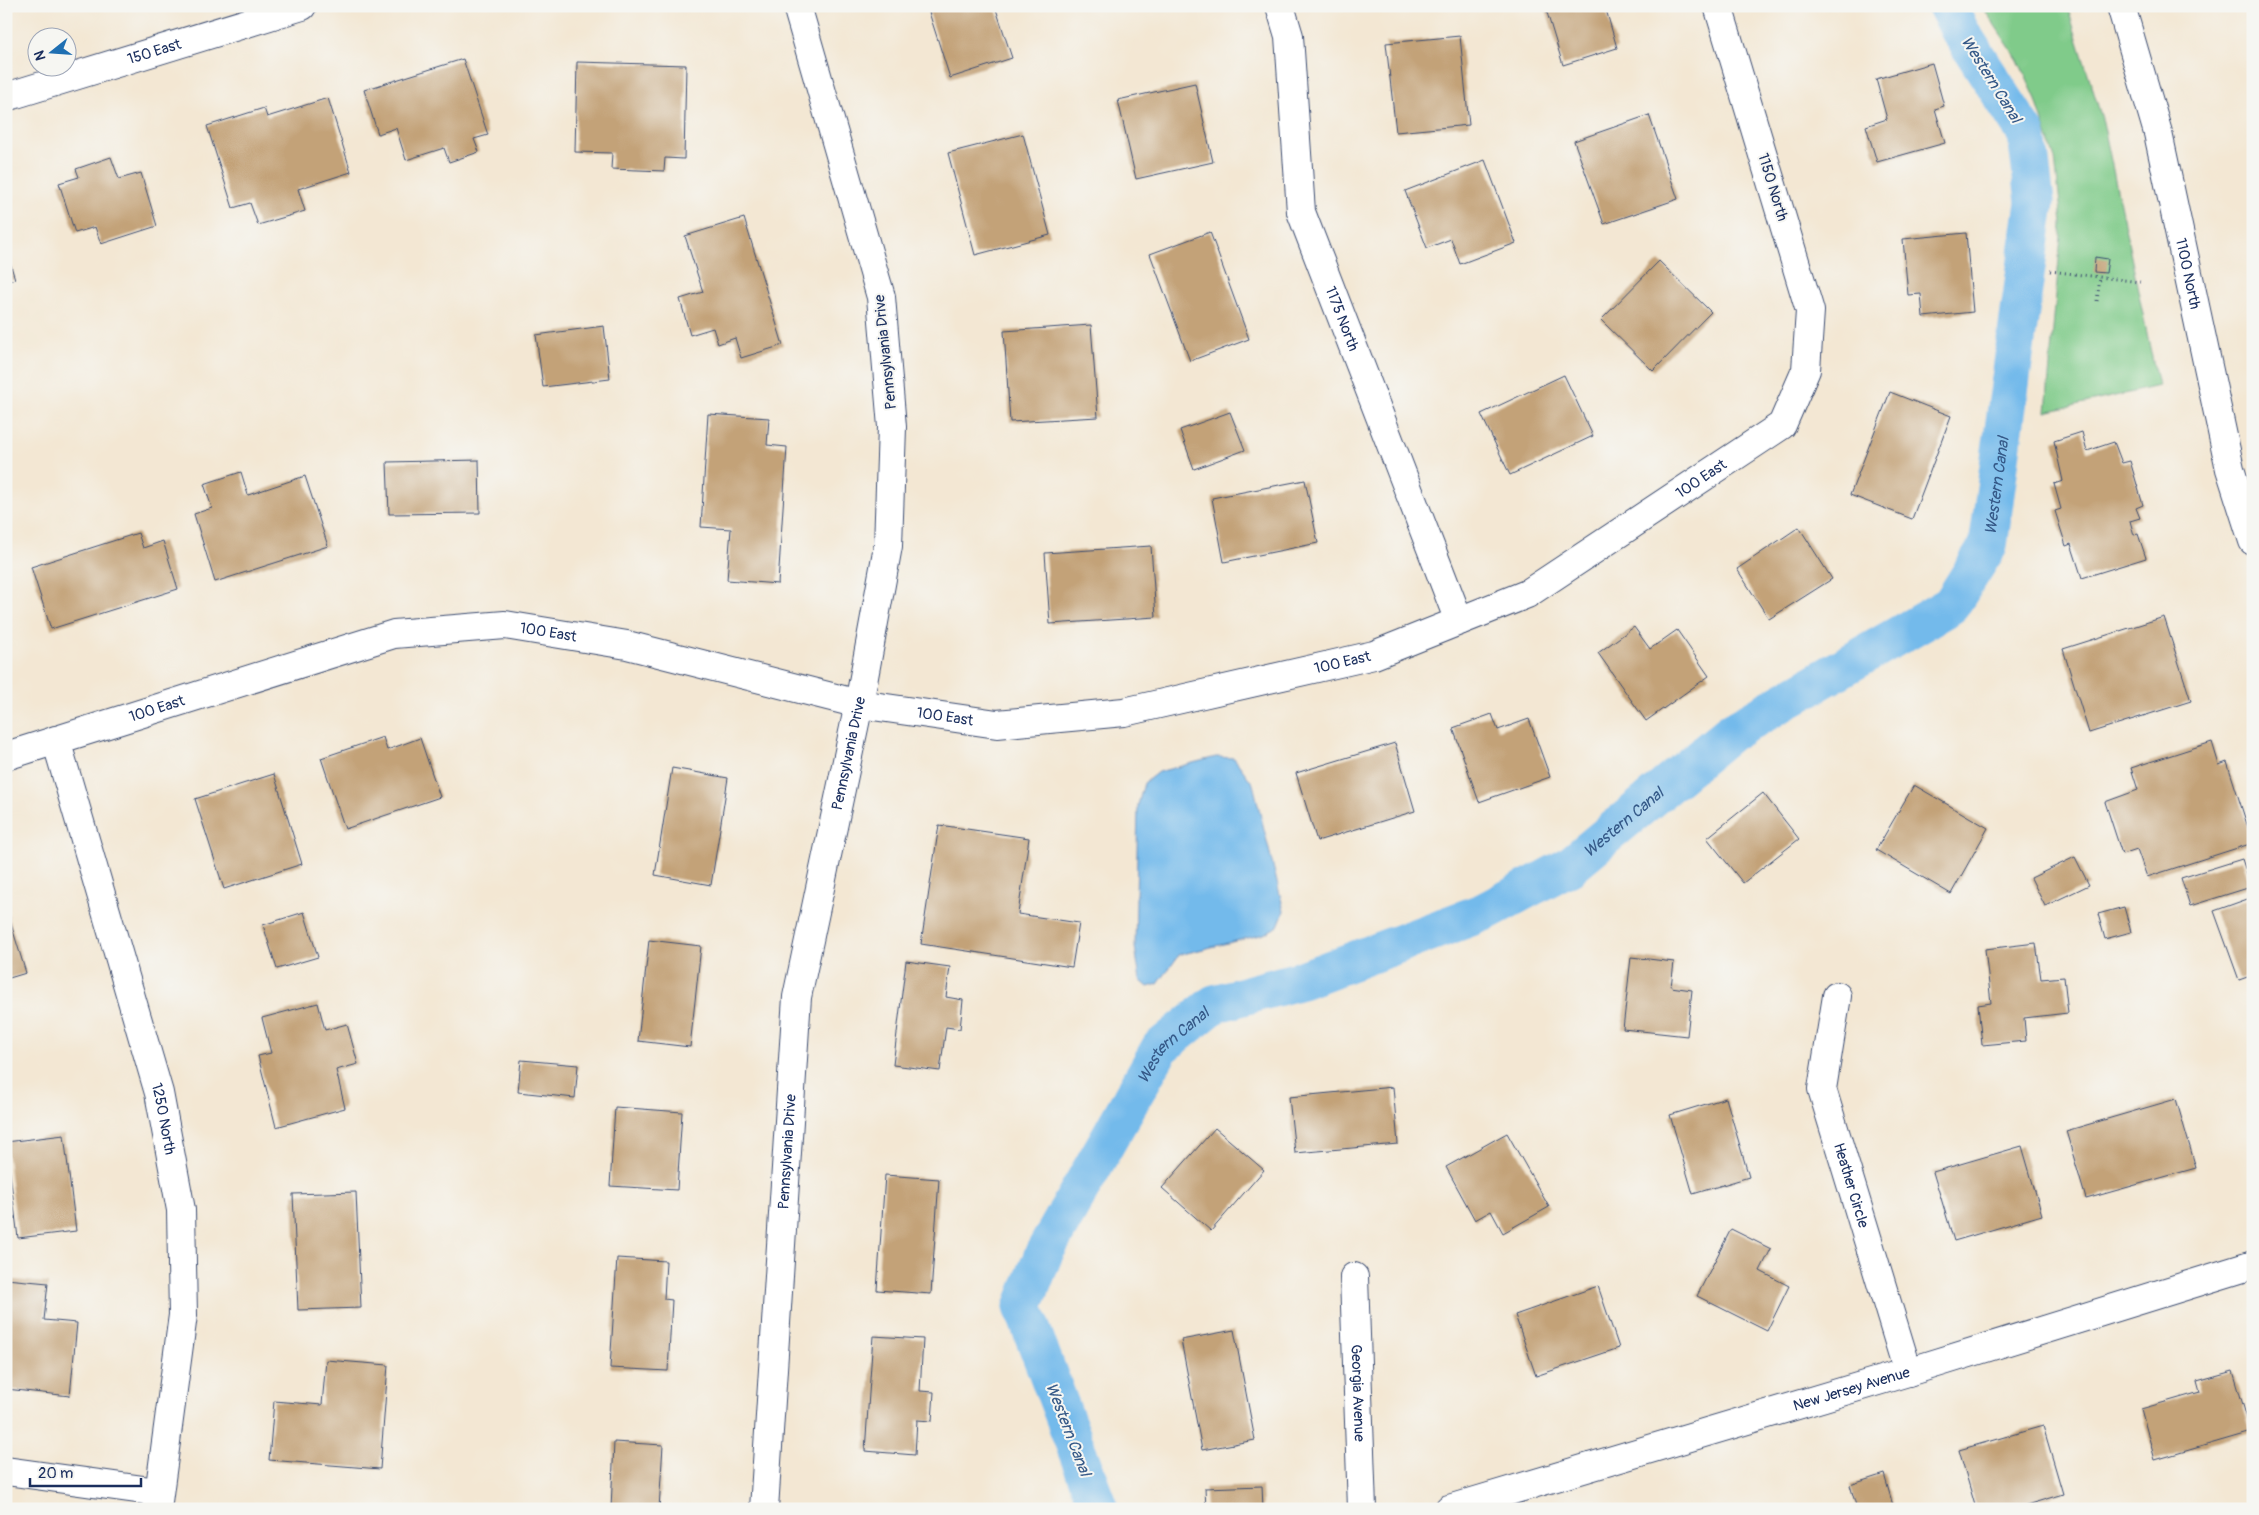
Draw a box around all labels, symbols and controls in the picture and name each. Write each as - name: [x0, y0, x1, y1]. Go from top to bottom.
- north arrow: [28, 28, 78, 78]
- water label: Western Canal: [1957, 32, 2027, 128]
- street label: 150 East: [125, 34, 184, 69]
- text: N: [31, 49, 50, 63]
- street label: 1150 North: [1753, 151, 1792, 223]
- street label: 1100 North: [2171, 236, 2204, 311]
- street label: 1175 North: [1321, 284, 1363, 354]
- street label: Pennsylvania Drive: [870, 293, 901, 410]
- water label: Western Canal: [1981, 434, 2014, 536]
- street label: 100 East: [1672, 455, 1731, 503]
- street label: 100 East: [518, 619, 579, 647]
- street label: 100 East: [1312, 647, 1373, 678]
- street label: 100 East: [127, 691, 188, 727]
- street label: Pennsylvania Drive: [828, 695, 870, 812]
- street label: 100 East: [915, 703, 976, 731]
- water label: Western Canal: [1579, 782, 1670, 862]
- water label: Western Canal: [1133, 1002, 1215, 1087]
- street label: 1250 North: [147, 1081, 179, 1156]
- street label: Pennsylvania Drive: [774, 1093, 801, 1210]
- street label: Heather Circle: [1829, 1141, 1873, 1231]
- street label: Georgia Avenue: [1346, 1344, 1369, 1443]
- street label: New Jersey Avenue: [1791, 1363, 1913, 1416]
- water label: Western Canal: [1041, 1380, 1096, 1481]
- scale bar: [30, 1455, 141, 1487]
- text: 20 m: [38, 1464, 73, 1483]

